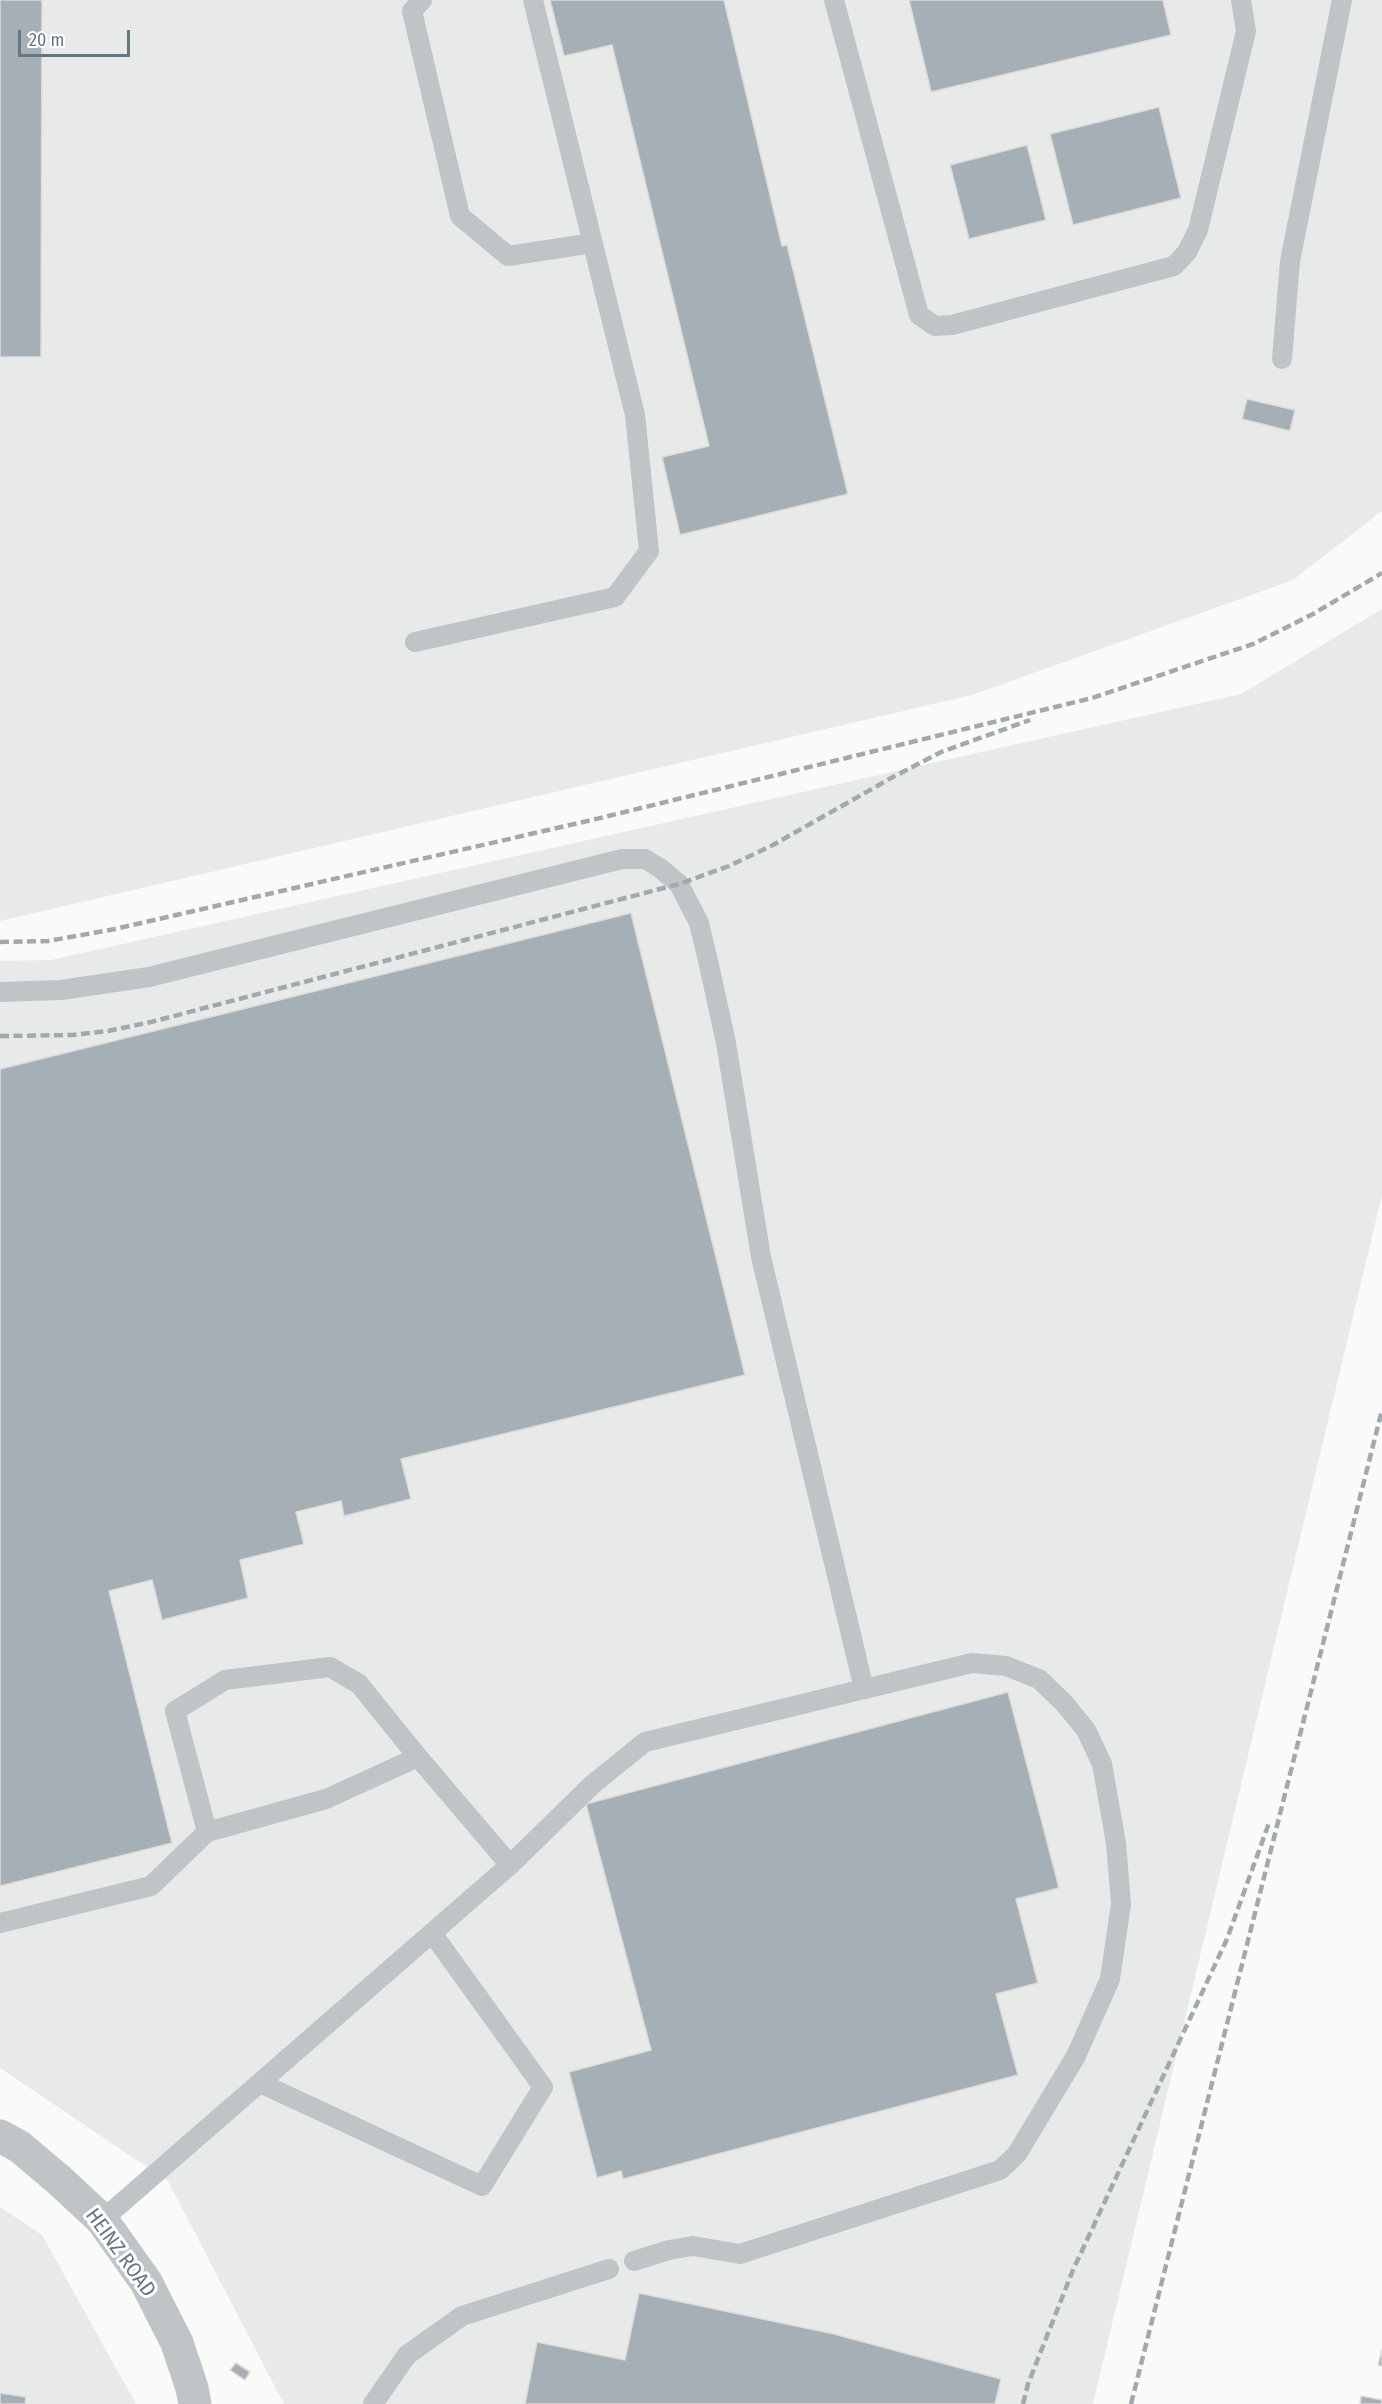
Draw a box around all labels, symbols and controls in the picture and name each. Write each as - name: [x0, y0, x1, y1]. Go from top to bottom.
- scale bar: [21, 18, 134, 56]
- text: 20 m: [29, 29, 64, 51]
- street label: HEINZ ROAD: [79, 2204, 161, 2302]

